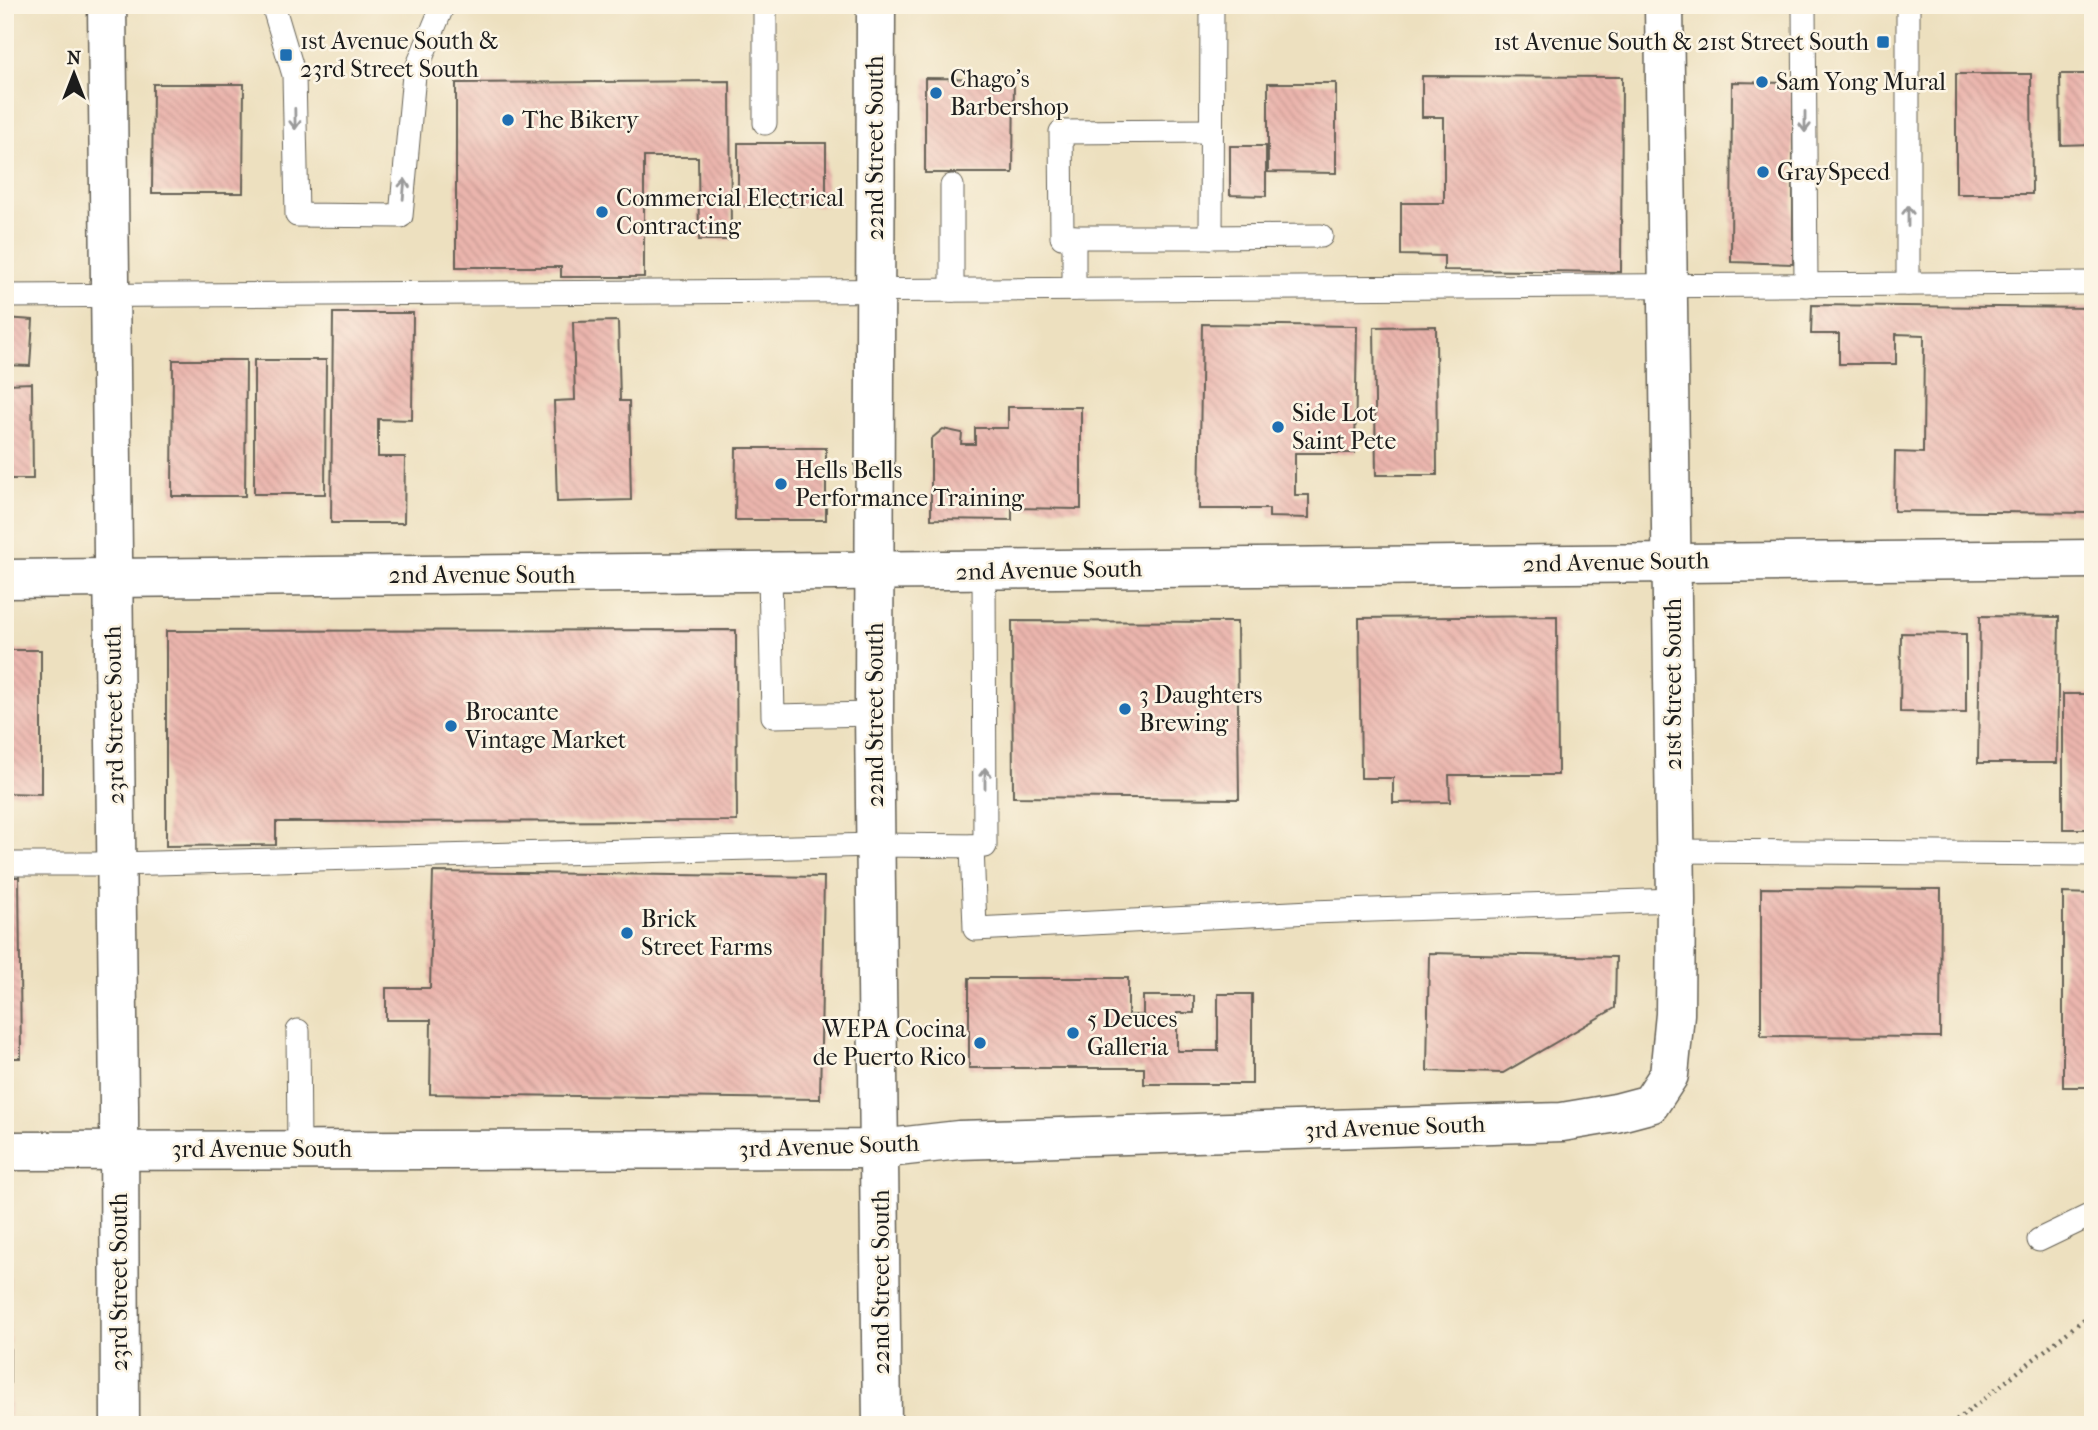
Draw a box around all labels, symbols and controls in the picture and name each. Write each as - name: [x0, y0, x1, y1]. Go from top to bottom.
- place label: 1st Avenue South & 23rd Street South: [300, 27, 499, 83]
- place label: 1st Avenue South & 21st Street South: [1494, 28, 1870, 56]
- marker: 1st Avenue South & 21st Street South: [1875, 34, 1891, 50]
- north arrow: [38, 38, 108, 108]
- text: N: [67, 47, 82, 69]
- marker: 1st Avenue South & 23rd Street South: [278, 47, 294, 63]
- street label: 22nd Street South: [861, 55, 889, 241]
- place label: Chago's Barbershop: [950, 65, 1069, 121]
- place label: Sam Yong Mural: [1776, 68, 1946, 96]
- marker: Sam Yong Mural: [1754, 74, 1770, 90]
- marker: Chago's Barbershop: [928, 85, 944, 101]
- place label: The Bikery: [522, 106, 640, 134]
- one-way arrow: [288, 108, 301, 131]
- one-way arrow: [1799, 111, 1812, 134]
- marker: The Bikery: [500, 112, 516, 128]
- place label: GraySpeed: [1777, 158, 1891, 186]
- marker: GraySpeed: [1755, 164, 1771, 180]
- one-way arrow: [398, 178, 411, 200]
- place label: Commercial Electrical Contracting: [616, 184, 845, 240]
- marker: Commercial Electrical Contracting: [594, 204, 610, 220]
- one-way arrow: [1901, 205, 1915, 228]
- place label: Side Lot Saint Pete: [1292, 399, 1396, 455]
- marker: Side Lot Saint Pete: [1270, 419, 1286, 435]
- place label: Hells Bells Performance Training: [795, 456, 1025, 512]
- marker: Hells Bells Performance Training: [773, 476, 789, 492]
- street label: 2nd Avenue South: [1522, 546, 1710, 578]
- street label: 2nd Avenue South: [955, 554, 1143, 586]
- street label: 2nd Avenue South: [389, 561, 576, 589]
- street label: 21st Street South: [1659, 598, 1687, 770]
- street label: 22nd Street South: [861, 622, 889, 808]
- street label: 23rd Street South: [98, 625, 130, 805]
- place label: 3 Daughters Brewing: [1139, 681, 1263, 737]
- place label: Brocante Vintage Market: [464, 698, 627, 754]
- marker: 3 Daughters Brewing: [1117, 701, 1133, 717]
- marker: Brocante Vintage Market: [443, 718, 459, 734]
- one-way arrow: [978, 767, 992, 790]
- place label: Brick Street Farms: [641, 905, 772, 961]
- marker: Brick Street Farms: [619, 925, 635, 941]
- place label: 5 Deuces Galleria: [1087, 1005, 1178, 1061]
- place label: WEPA Cocina de Puerto Rico: [813, 1015, 967, 1071]
- marker: 5 Deuces Galleria: [1065, 1025, 1081, 1041]
- marker: WEPA Cocina de Puerto Rico: [972, 1035, 988, 1051]
- street label: 3rd Avenue South: [1304, 1110, 1486, 1144]
- street label: 3rd Avenue South: [738, 1129, 920, 1163]
- street label: 3rd Avenue South: [172, 1135, 353, 1163]
- street label: 22nd Street South: [867, 1189, 895, 1375]
- street label: 23rd Street South: [105, 1192, 133, 1371]

